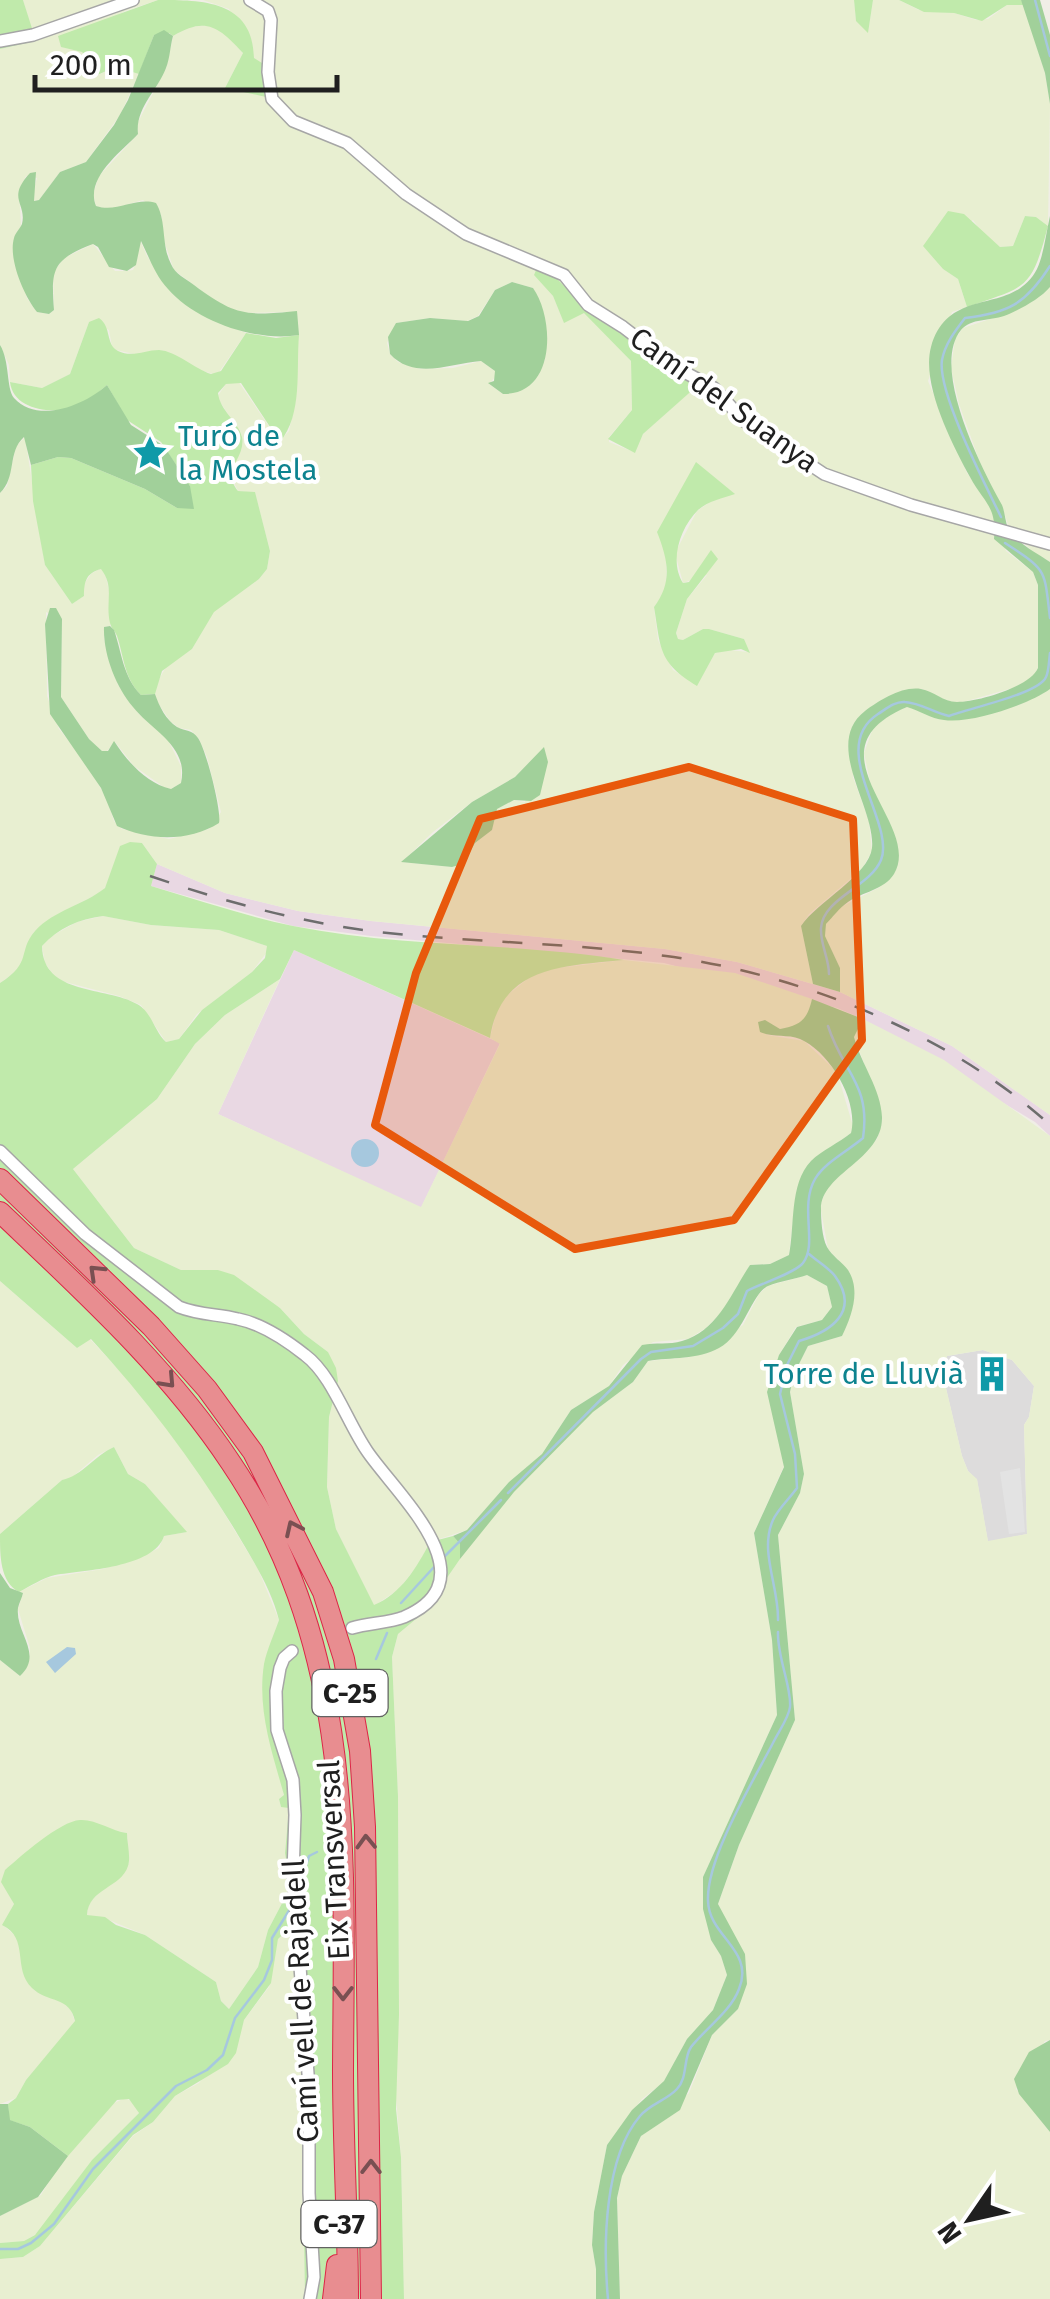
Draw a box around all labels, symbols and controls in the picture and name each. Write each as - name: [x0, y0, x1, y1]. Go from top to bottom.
- scale bar: [35, 30, 338, 92]
- text: 200 m: [50, 47, 132, 83]
- street label: Camí del Suanya: [623, 320, 825, 480]
- place label: Turó de la Mostela: [178, 418, 317, 488]
- place icon: Turó de la Mostela: [131, 434, 169, 472]
- one-way arrow: [89, 1266, 107, 1284]
- building icon: Torre de Lluvià: [973, 1355, 1011, 1393]
- place label: Torre de Lluvià: [763, 1356, 964, 1392]
- one-way arrow: [156, 1369, 174, 1388]
- one-way arrow: [285, 1520, 305, 1538]
- road number: C-25: [312, 1670, 388, 1716]
- street label: Eix Transversal: [311, 1759, 357, 1961]
- one-way arrow: [355, 1833, 376, 1849]
- street label: Camí vell de Rajadell: [276, 1858, 326, 2144]
- one-way arrow: [332, 1986, 354, 2001]
- one-way arrow: [360, 2158, 382, 2174]
- north arrow: [920, 2169, 1020, 2269]
- road number: C-37: [302, 2201, 376, 2247]
- text: N: [931, 2216, 969, 2250]

